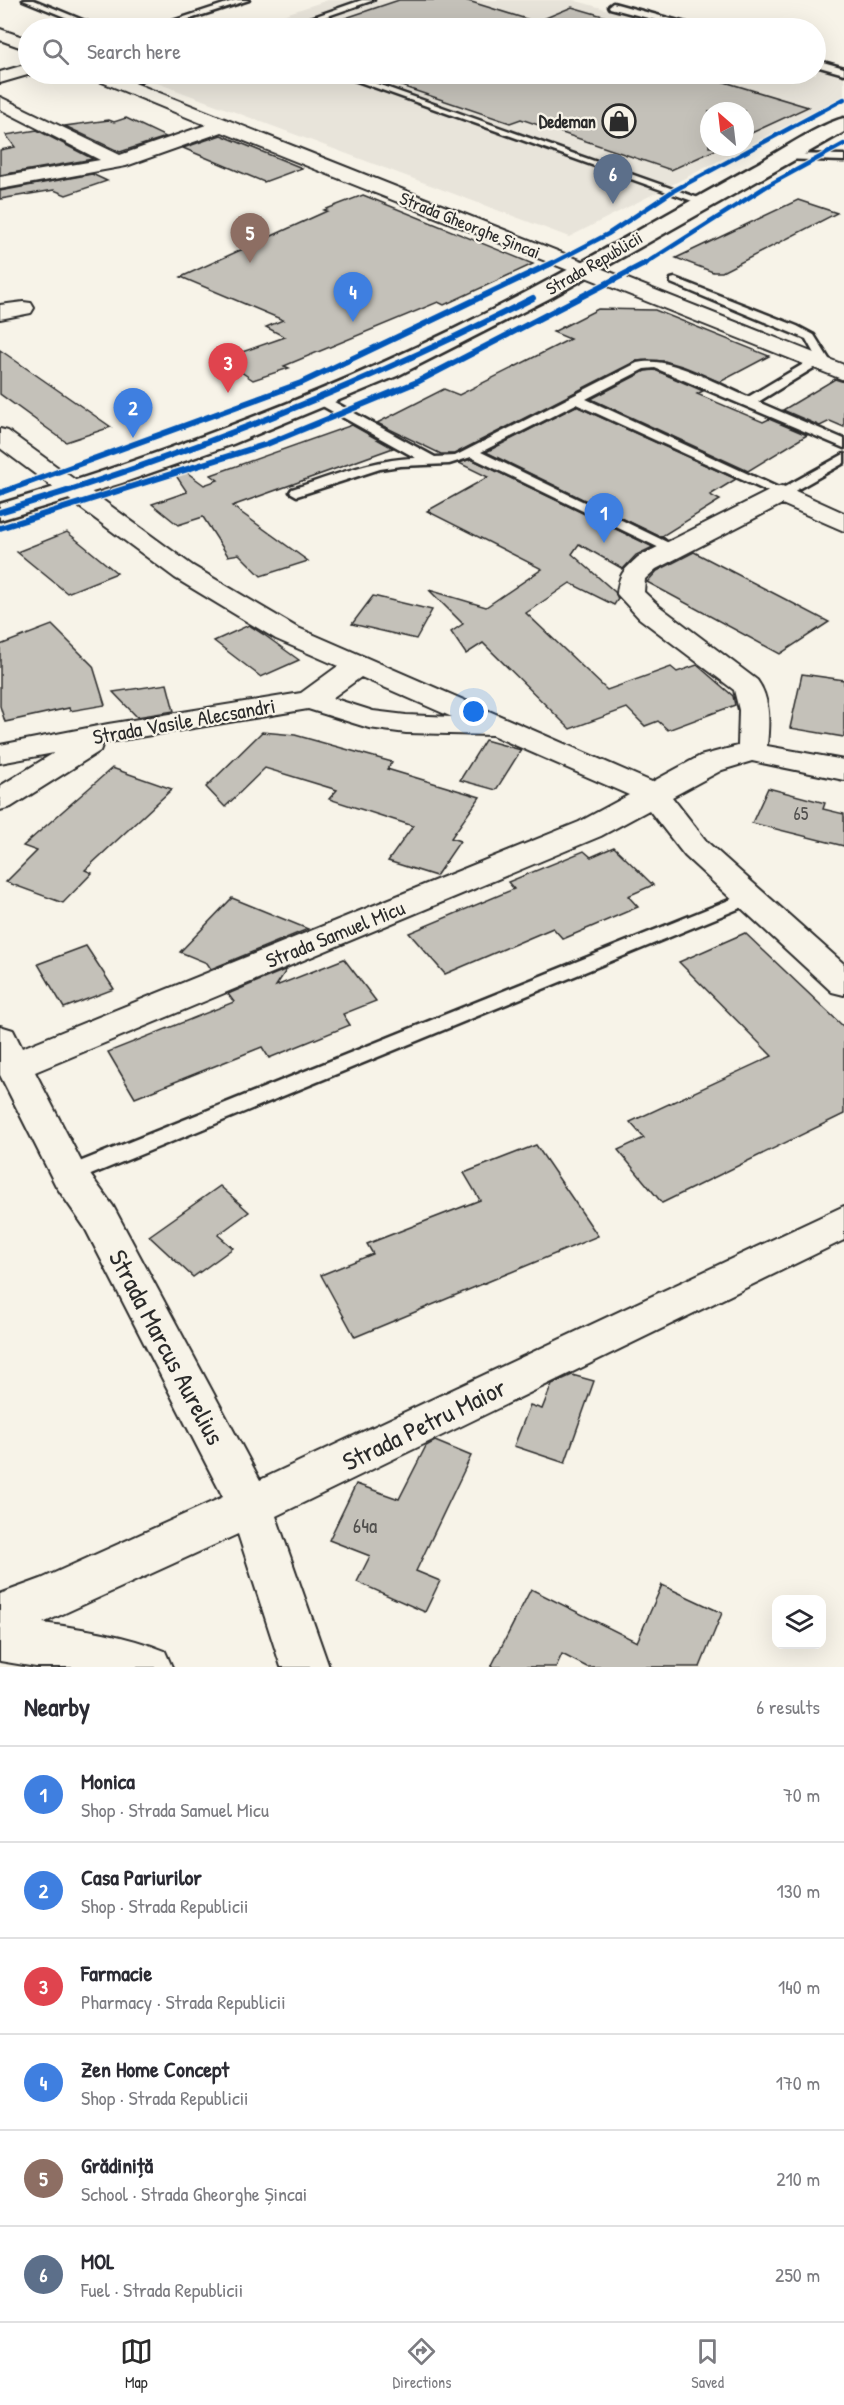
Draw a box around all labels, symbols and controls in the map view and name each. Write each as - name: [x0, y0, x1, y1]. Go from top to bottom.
- search box: [18, 18, 826, 84]
- icon: search: [39, 35, 72, 68]
- text: Search here: [87, 36, 181, 66]
- north arrow: [700, 102, 754, 156]
- shop icon: Dedeman: [601, 103, 637, 139]
- place label: Dedeman: [539, 109, 596, 134]
- pin: 6: [594, 154, 632, 204]
- street label: Strada Gheorghe Șincai: [396, 185, 544, 265]
- pin: 5: [230, 214, 270, 263]
- street label: Strada Republicii: [541, 225, 647, 301]
- pin: 4: [334, 272, 372, 322]
- pin: 3: [208, 344, 248, 393]
- pin: 2: [114, 388, 152, 438]
- pin: 1: [584, 494, 624, 543]
- street label: Strada Vasile Alecsandri: [90, 691, 278, 751]
- your location: [459, 697, 488, 726]
- house number: 65: [794, 801, 809, 826]
- street label: Strada Samuel Micu: [261, 893, 409, 975]
- street label: Strada Marcus Aurelius: [101, 1243, 233, 1451]
- street label: Strada Petru Maior: [337, 1369, 511, 1479]
- house number: 64a: [353, 1511, 377, 1540]
- map controls: [772, 1595, 826, 1649]
- button: layers: [772, 1595, 826, 1649]
- text: Nearby: [24, 1689, 90, 1724]
- text: 6 results: [756, 1693, 820, 1720]
- text: Monica: [81, 1766, 135, 1796]
- text: 1: [40, 1781, 47, 1808]
- text: 70 m: [783, 1781, 820, 1808]
- text: Shop · Strada Samuel Micu: [81, 1796, 269, 1823]
- text: Casa Pariurilor: [81, 1862, 202, 1892]
- text: 2: [39, 1877, 48, 1904]
- text: 130 m: [777, 1877, 820, 1904]
- text: Shop · Strada Republicii: [81, 1892, 249, 1919]
- text: Farmacie: [81, 1958, 152, 1988]
- text: 3: [39, 1973, 48, 2000]
- text: 140 m: [778, 1973, 820, 2000]
- text: Pharmacy · Strada Republicii: [81, 1988, 286, 2015]
- text: Zen Home Concept: [81, 2054, 229, 2084]
- text: 4: [40, 2069, 47, 2096]
- text: 170 m: [776, 2069, 820, 2096]
- text: Shop · Strada Republicii: [81, 2084, 249, 2111]
- text: Grădiniță: [81, 2150, 153, 2180]
- text: 5: [39, 2165, 48, 2192]
- text: 210 m: [776, 2165, 820, 2192]
- text: School · Strada Gheorghe Șincai: [81, 2180, 307, 2207]
- text: MOL: [81, 2246, 115, 2276]
- text: 6: [40, 2261, 47, 2288]
- text: 250 m: [775, 2261, 820, 2288]
- text: Fuel · Strada Republicii: [81, 2276, 243, 2303]
- tab: Map: [120, 2335, 153, 2393]
- tab: Directions: [393, 2335, 451, 2393]
- tab: Saved: [691, 2335, 724, 2393]

